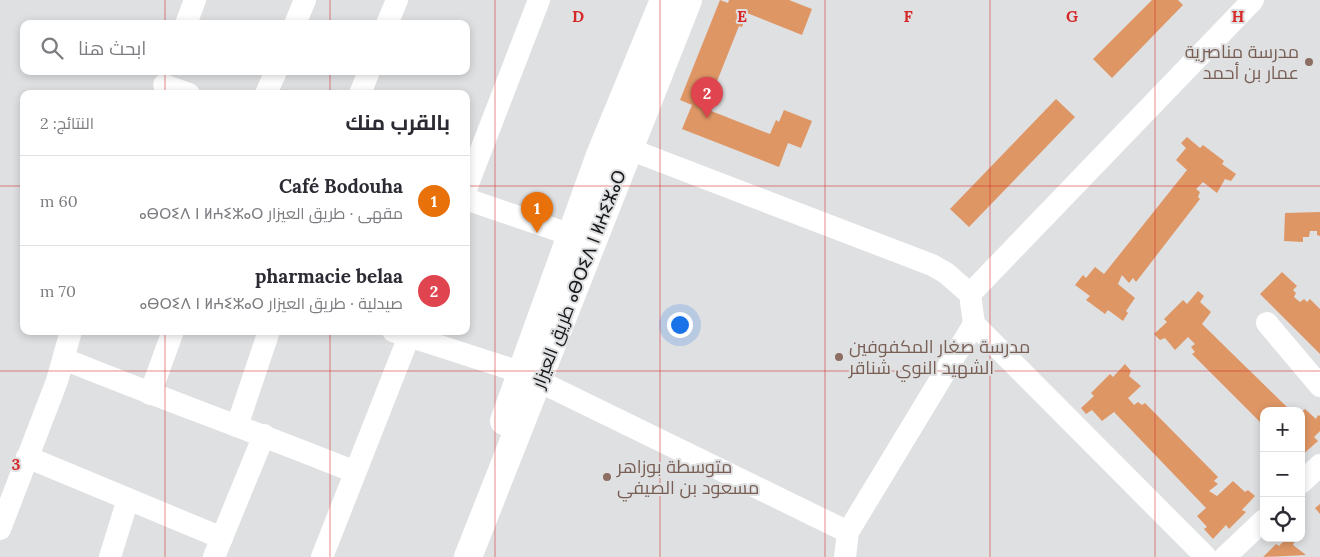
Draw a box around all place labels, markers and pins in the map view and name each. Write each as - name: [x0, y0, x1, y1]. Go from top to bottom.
- place label: مدرسة مناصرية عمار بن أحمد: [1185, 40, 1299, 84]
- marker: مدرسة مناصرية عمار بن أحمد: [1303, 56, 1315, 68]
- pin: 2: [691, 77, 723, 118]
- pin: 1: [521, 192, 553, 233]
- place label: مدرسة صغار المكفوفين الشهيد النوي شناقر: [848, 335, 1030, 382]
- marker: مدرسة صغار المكفوفين الشهيد النوي شناقر: [833, 351, 845, 363]
- place label: متوسطة بوزاهر مسعود بن الصيفي: [616, 455, 759, 502]
- marker: متوسطة بوزاهر مسعود بن الصيفي: [601, 471, 613, 483]

